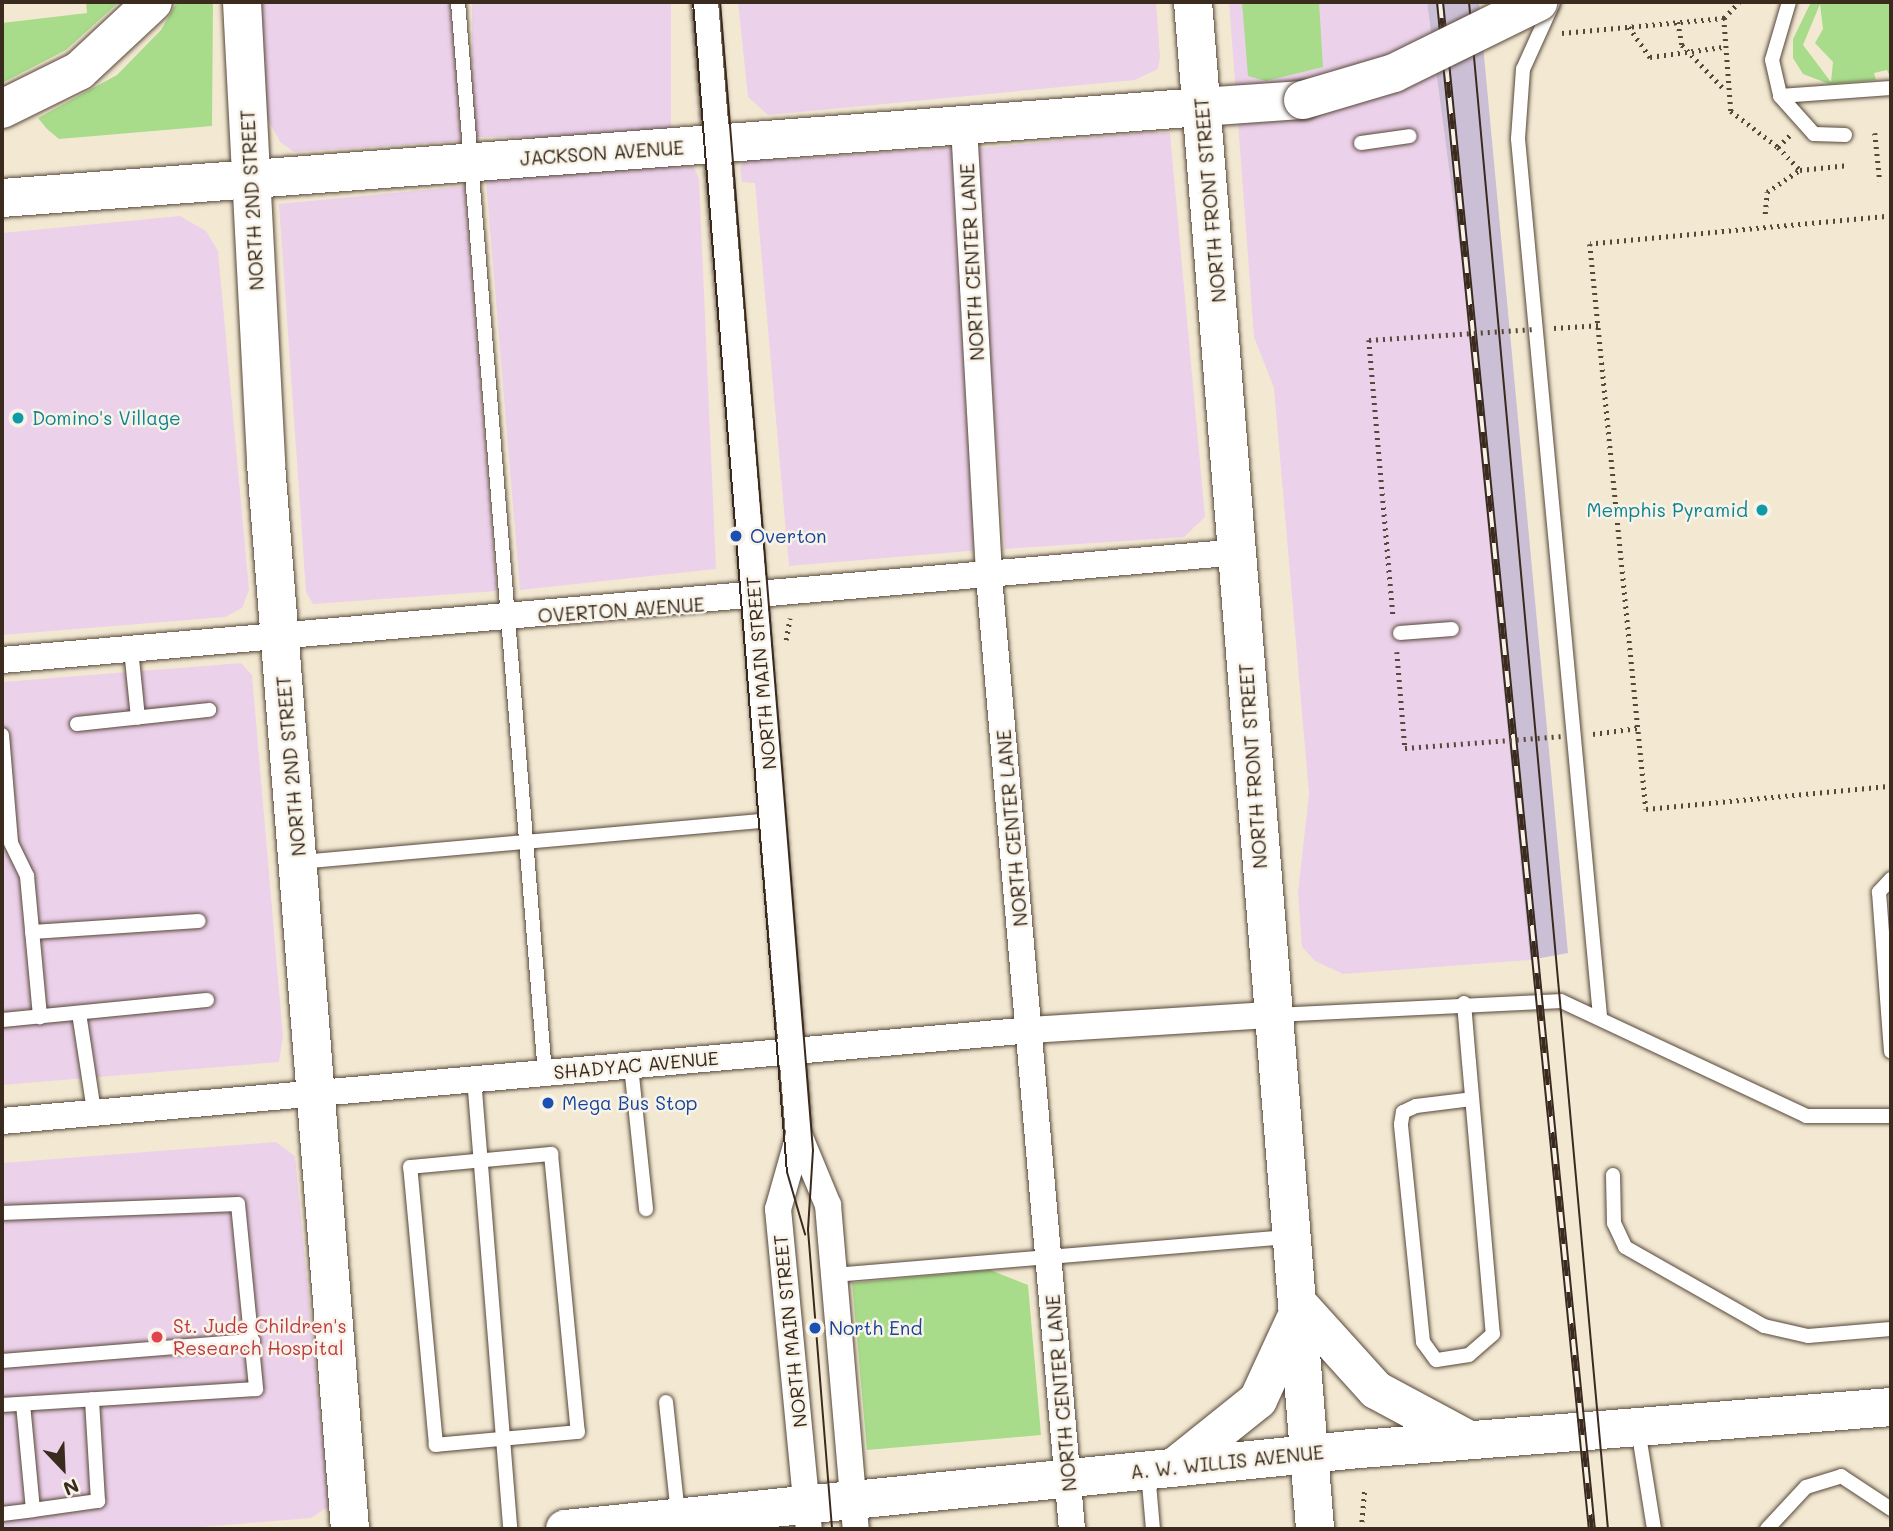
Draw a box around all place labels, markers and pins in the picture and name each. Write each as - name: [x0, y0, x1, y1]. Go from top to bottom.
- place label: Domino's Village: [32, 407, 181, 429]
- marker: Domino's Village: [10, 410, 26, 426]
- place label: Memphis Pyramid: [1586, 499, 1748, 521]
- marker: Memphis Pyramid: [1754, 502, 1770, 518]
- place label: Overton: [750, 525, 827, 547]
- marker: Overton: [728, 528, 744, 544]
- place label: Mega Bus Stop: [562, 1092, 697, 1114]
- marker: Mega Bus Stop: [540, 1095, 556, 1111]
- place label: St. Jude Children's Research Hospital: [173, 1315, 347, 1359]
- place label: North End: [829, 1317, 922, 1339]
- marker: North End: [807, 1320, 823, 1336]
- marker: St. Jude Children's Research Hospital: [147, 1327, 167, 1347]

